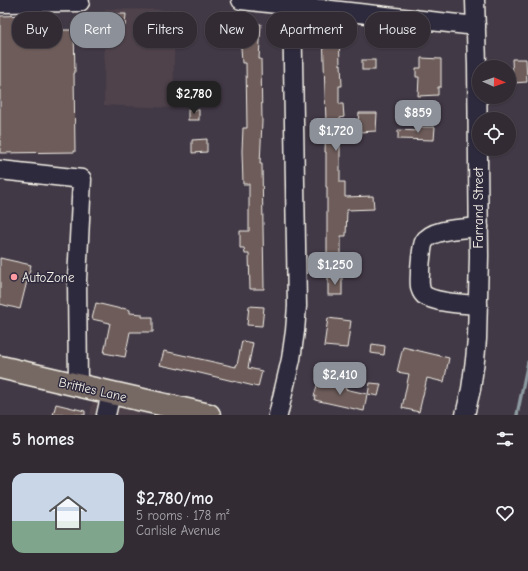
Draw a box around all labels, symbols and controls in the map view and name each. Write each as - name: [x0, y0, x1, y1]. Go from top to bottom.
- chip: Buy: [12, 12, 62, 48]
- chip: Rent: [70, 12, 125, 48]
- chip: Filters: [133, 12, 197, 48]
- chip: New: [205, 12, 258, 48]
- chip: Apartment: [266, 12, 357, 48]
- chip: House: [365, 12, 430, 48]
- north arrow: [472, 60, 516, 104]
- map controls: [472, 60, 516, 156]
- pin: $2,780: [161, 81, 227, 115]
- text: $2,780: [176, 86, 212, 101]
- pin: $859: [394, 100, 442, 134]
- text: $859: [404, 105, 432, 120]
- button: locate: [472, 112, 516, 156]
- pin: $1,720: [303, 118, 369, 152]
- text: $1,720: [318, 123, 354, 138]
- street label: Farrand Street: [471, 166, 486, 249]
- pin: $1,250: [302, 252, 368, 286]
- text: $1,250: [317, 257, 353, 272]
- place label: AutoZone: [22, 270, 75, 285]
- marker: AutoZone: [9, 272, 19, 282]
- pin: $2,410: [307, 362, 373, 396]
- text: $2,410: [322, 367, 358, 382]
- street label: Brittles Lane: [57, 374, 129, 405]
- icon: filters: [494, 428, 516, 450]
- text: 5 homes: [12, 430, 74, 449]
- icon: home: [44, 489, 92, 537]
- text: $2,780/mo: [136, 489, 213, 508]
- icon: heart: [494, 502, 516, 524]
- text: 5 rooms · 178 m²: [136, 508, 229, 523]
- text: Carlisle Avenue: [136, 523, 220, 538]

